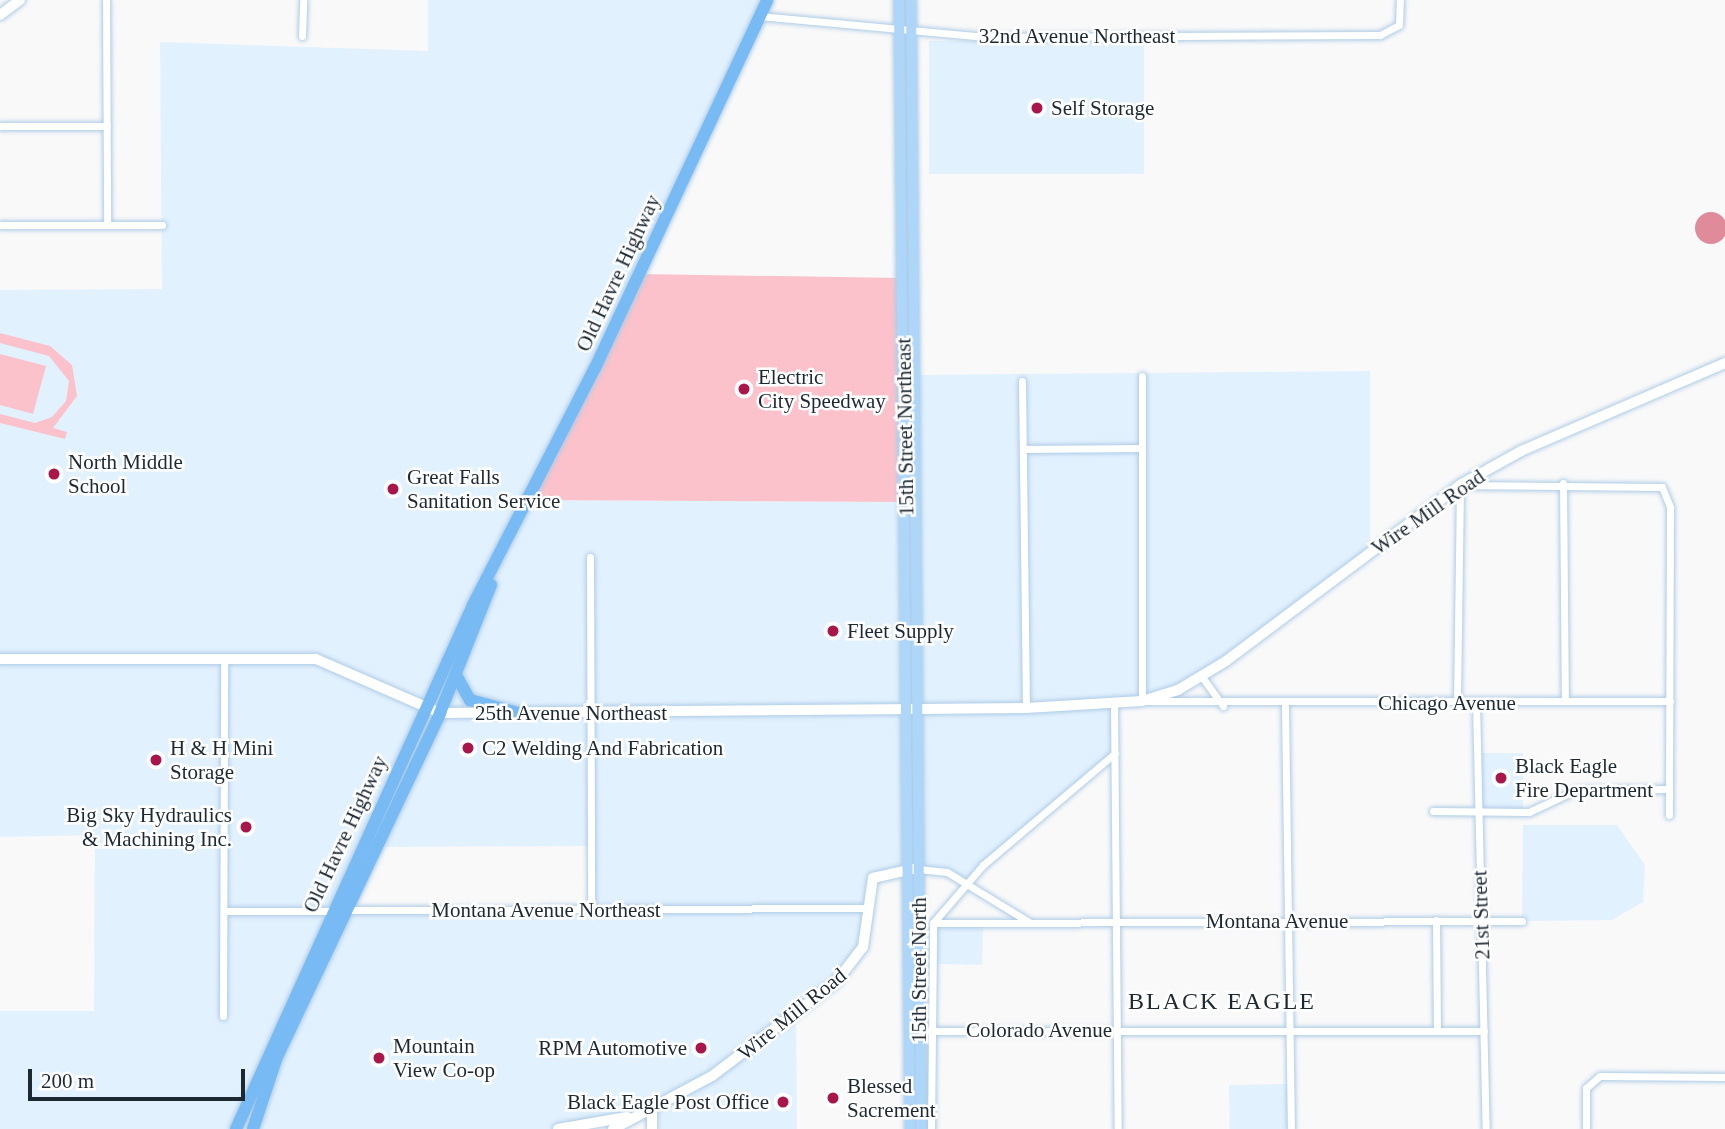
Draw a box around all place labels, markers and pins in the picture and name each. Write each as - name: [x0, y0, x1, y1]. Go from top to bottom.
- place label: Self Storage: [1051, 95, 1154, 121]
- marker: Self Storage: [1029, 100, 1045, 116]
- place label: Electric City Speedway: [758, 364, 886, 414]
- marker: Electric City Speedway: [736, 381, 752, 397]
- place label: North Middle School: [68, 449, 183, 499]
- place label: Great Falls Sanitation Service: [407, 464, 560, 514]
- marker: North Middle School: [46, 466, 62, 482]
- marker: Great Falls Sanitation Service: [385, 481, 401, 497]
- place label: Fleet Supply: [847, 618, 954, 644]
- marker: Fleet Supply: [825, 623, 841, 639]
- place label: H & H Mini Storage: [170, 735, 273, 785]
- place label: C2 Welding And Fabrication: [482, 735, 725, 761]
- marker: C2 Welding And Fabrication: [460, 740, 476, 756]
- marker: H & H Mini Storage: [148, 752, 164, 768]
- place label: Black Eagle Fire Department: [1515, 753, 1653, 803]
- marker: Black Eagle Fire Department: [1493, 770, 1509, 786]
- place label: Big Sky Hydraulics & Machining Inc.: [66, 802, 232, 852]
- marker: Big Sky Hydraulics & Machining Inc.: [238, 819, 254, 835]
- place label: Mountain View Co-op: [393, 1033, 495, 1083]
- place label: RPM Automotive: [537, 1035, 687, 1061]
- marker: RPM Automotive: [693, 1040, 709, 1056]
- marker: Mountain View Co-op: [371, 1050, 387, 1066]
- place label: Blessed Sacrement: [847, 1073, 936, 1123]
- place label: Black Eagle Post Office: [567, 1089, 769, 1115]
- marker: Blessed Sacrement: [825, 1090, 841, 1106]
- marker: Black Eagle Post Office: [775, 1094, 791, 1110]

